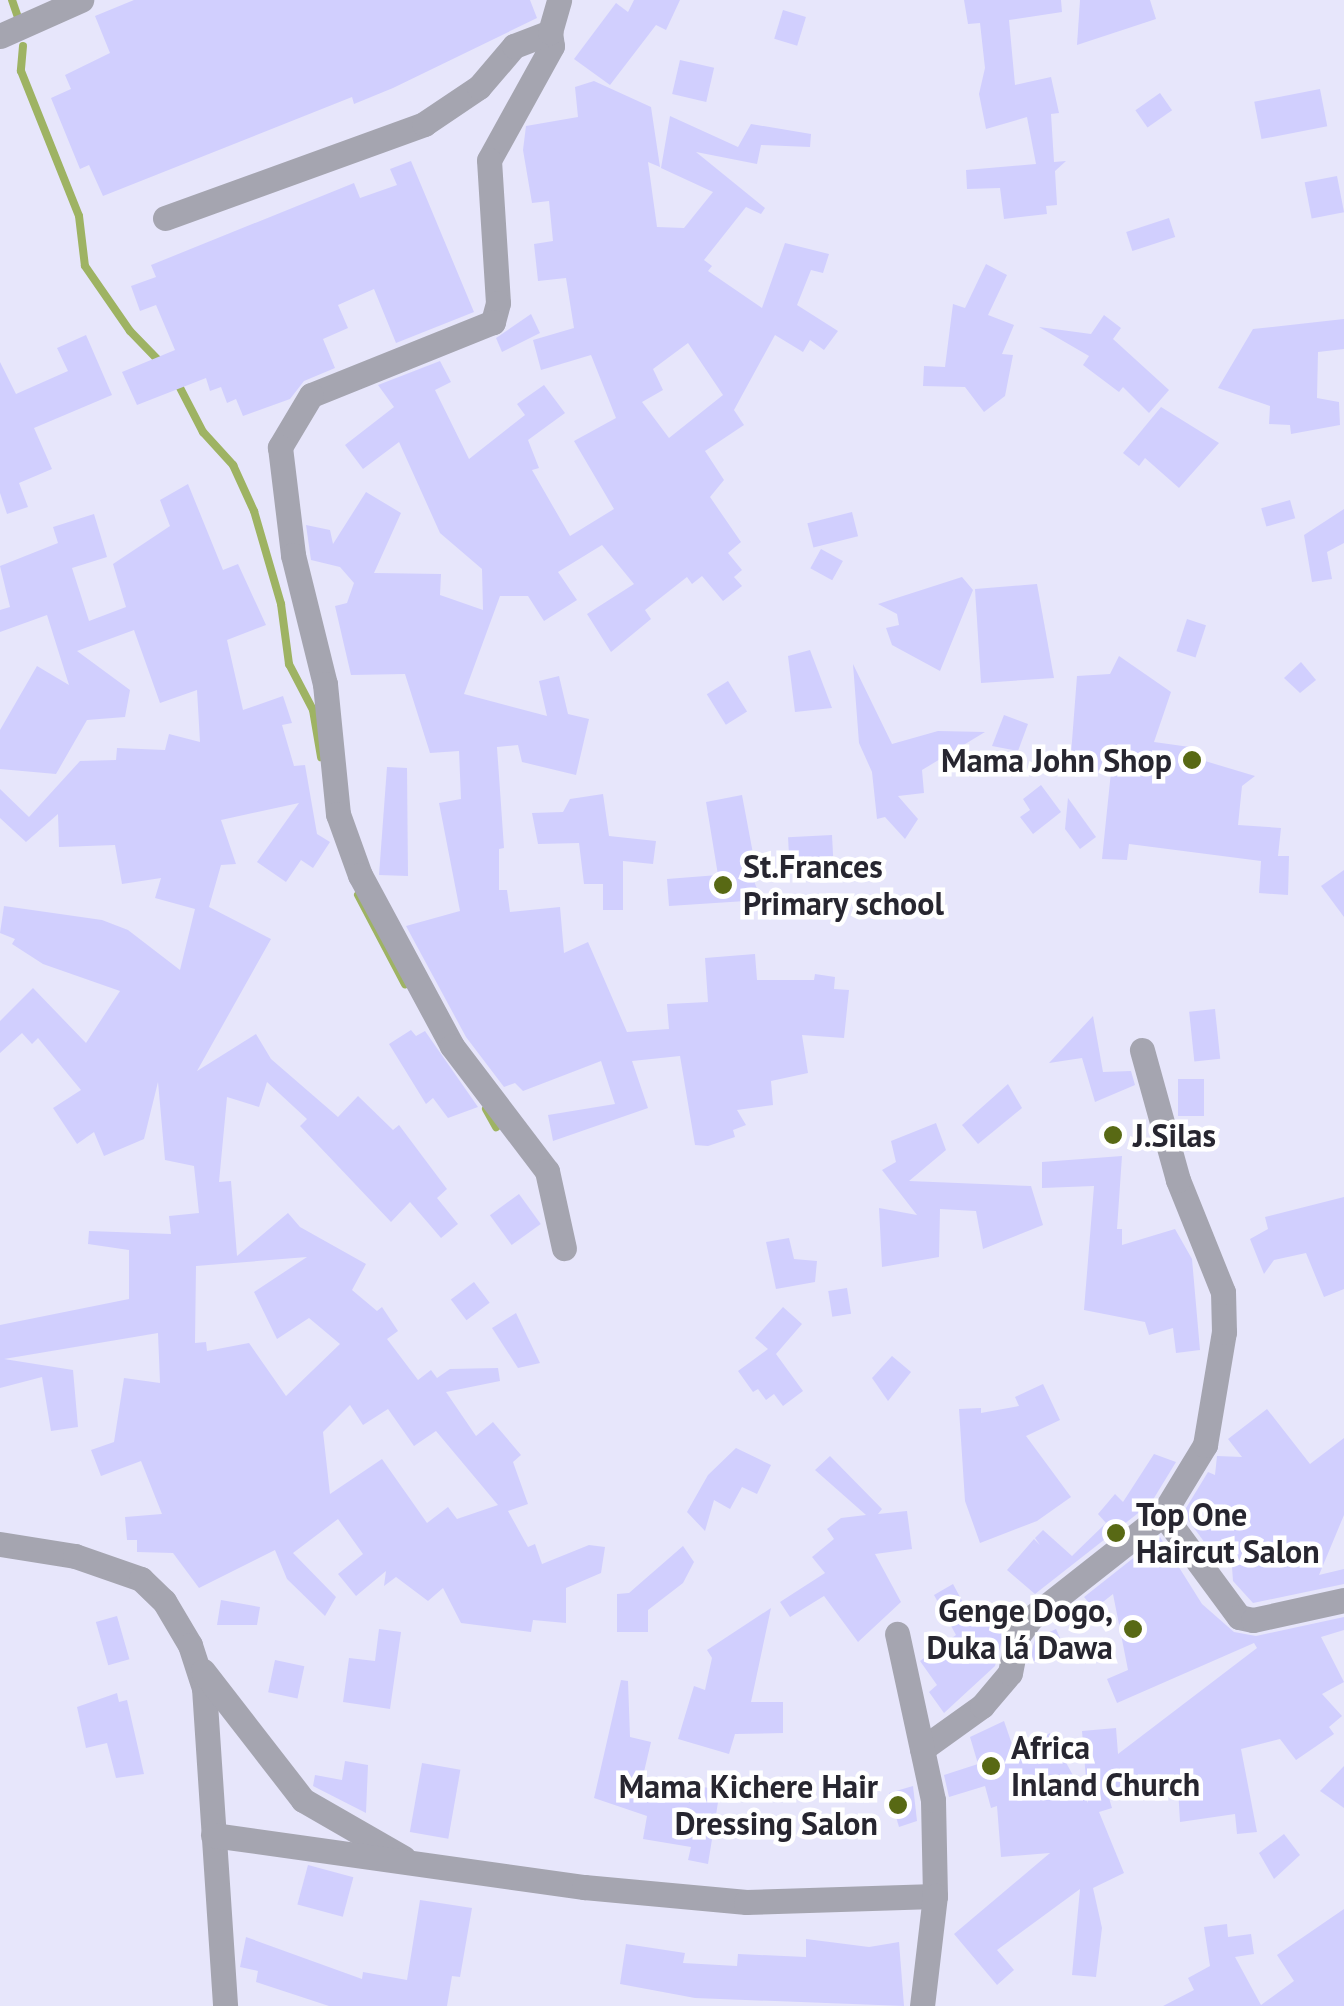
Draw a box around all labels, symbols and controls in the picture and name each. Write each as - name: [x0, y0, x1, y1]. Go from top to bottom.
- place label: Mama John Shop: [941, 741, 1172, 779]
- marker: Mama John Shop: [1181, 749, 1203, 771]
- place label: St.Frances Primary school: [743, 848, 945, 923]
- marker: St.Frances Primary school: [712, 874, 734, 896]
- place label: J.Silas: [1133, 1116, 1216, 1154]
- marker: J.Silas: [1102, 1124, 1124, 1146]
- place label: Top One Haircut Salon: [1136, 1496, 1320, 1571]
- marker: Top One Haircut Salon: [1105, 1522, 1127, 1544]
- place label: Genge Dogo, Duka lá Dawa: [927, 1592, 1113, 1667]
- marker: Genge Dogo, Duka lá Dawa: [1122, 1618, 1144, 1640]
- place label: Africa Inland Church: [1011, 1729, 1201, 1804]
- marker: Africa Inland Church: [980, 1755, 1002, 1777]
- place label: Mama Kichere Hair Dressing Salon: [619, 1768, 878, 1843]
- marker: Mama Kichere Hair Dressing Salon: [887, 1794, 909, 1816]

